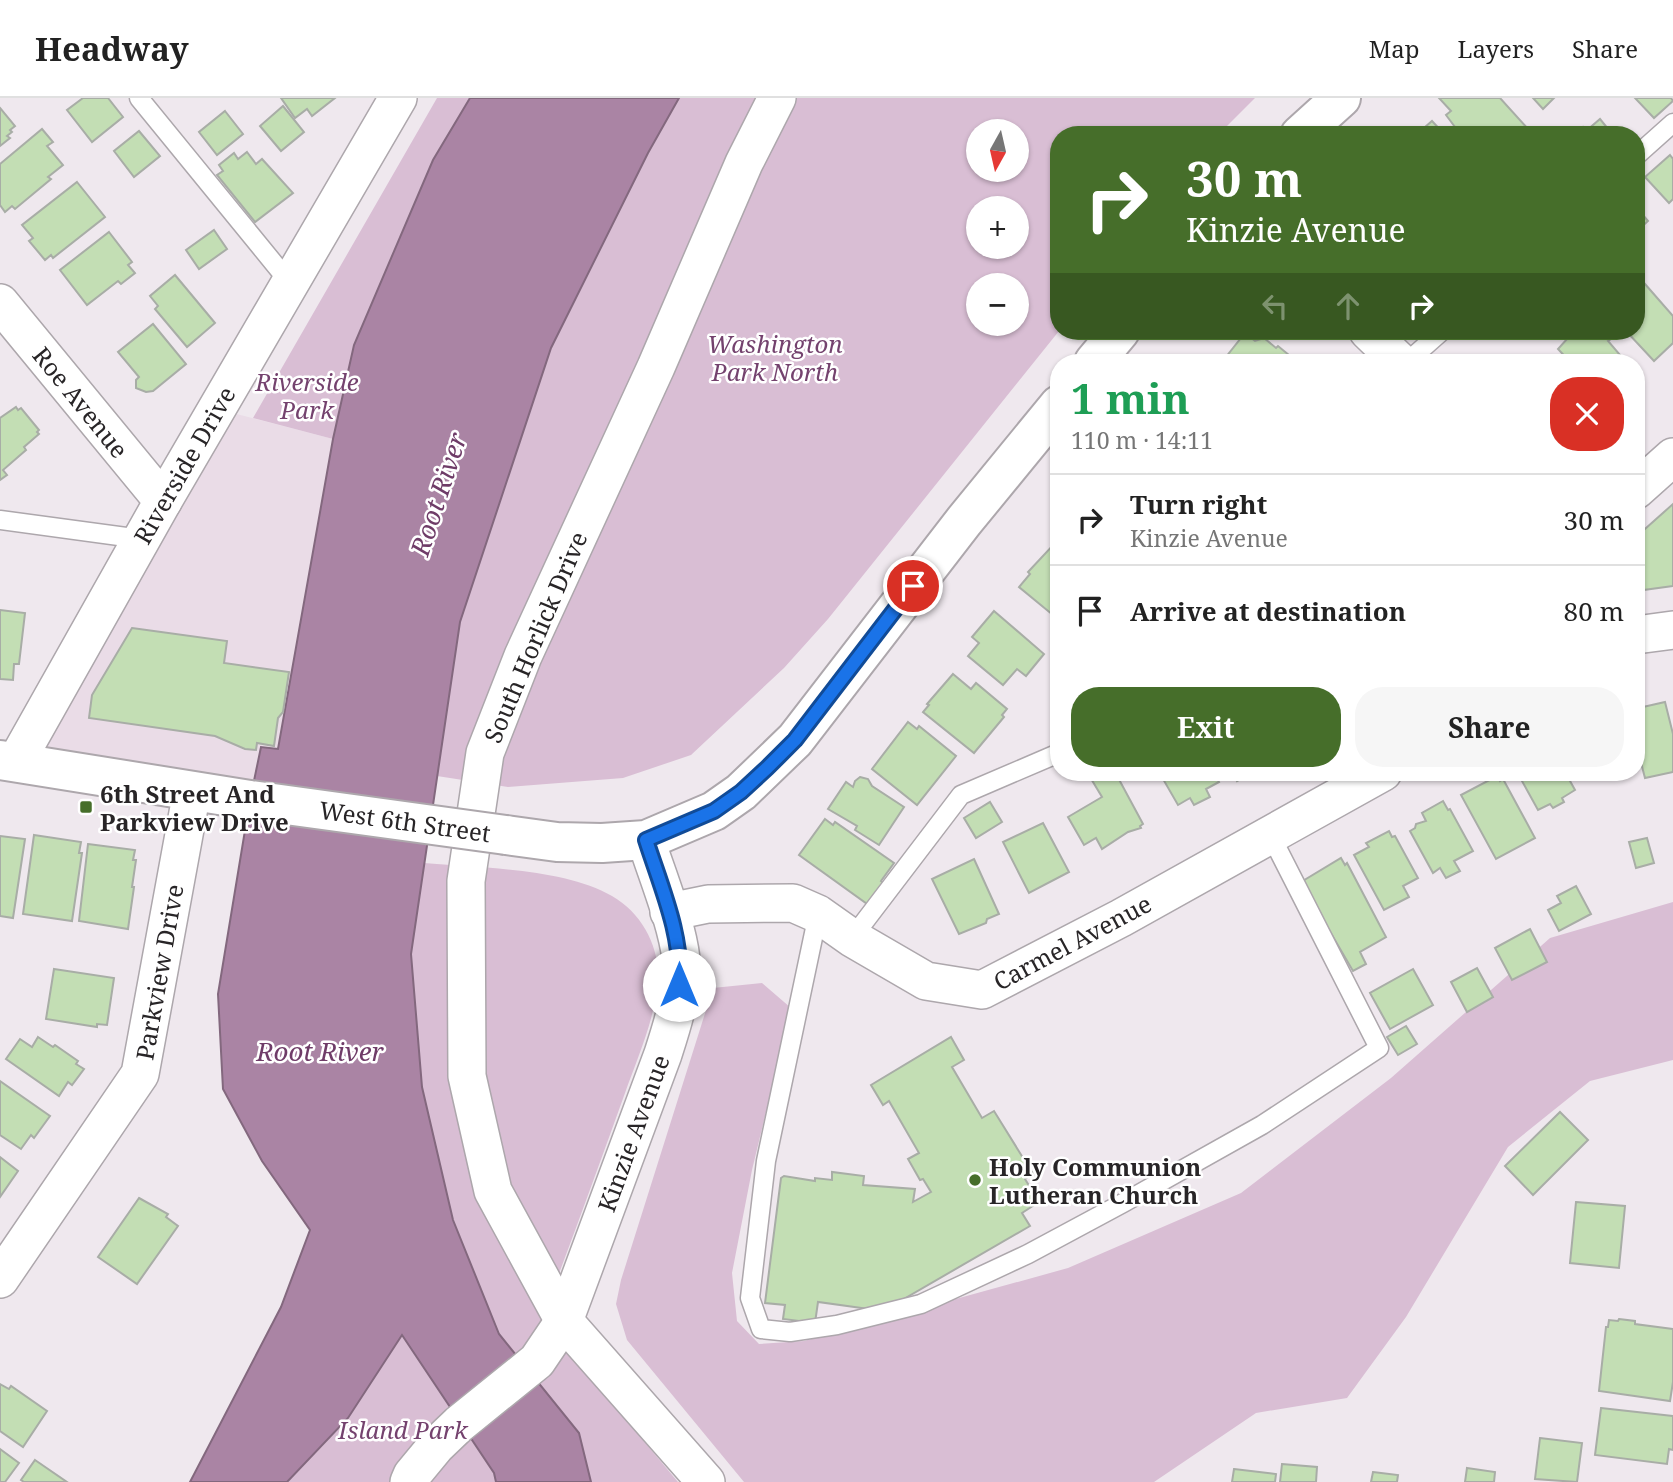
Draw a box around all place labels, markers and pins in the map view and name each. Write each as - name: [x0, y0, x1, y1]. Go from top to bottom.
- pin: [883, 556, 943, 616]
- place label: 6th Street And Parkview Drive: [100, 777, 289, 838]
- marker: 6th Street And Parkview Drive: [78, 799, 94, 815]
- place label: Holy Communion Lutheran Church: [989, 1150, 1201, 1211]
- marker: Holy Communion Lutheran Church: [967, 1172, 983, 1188]

